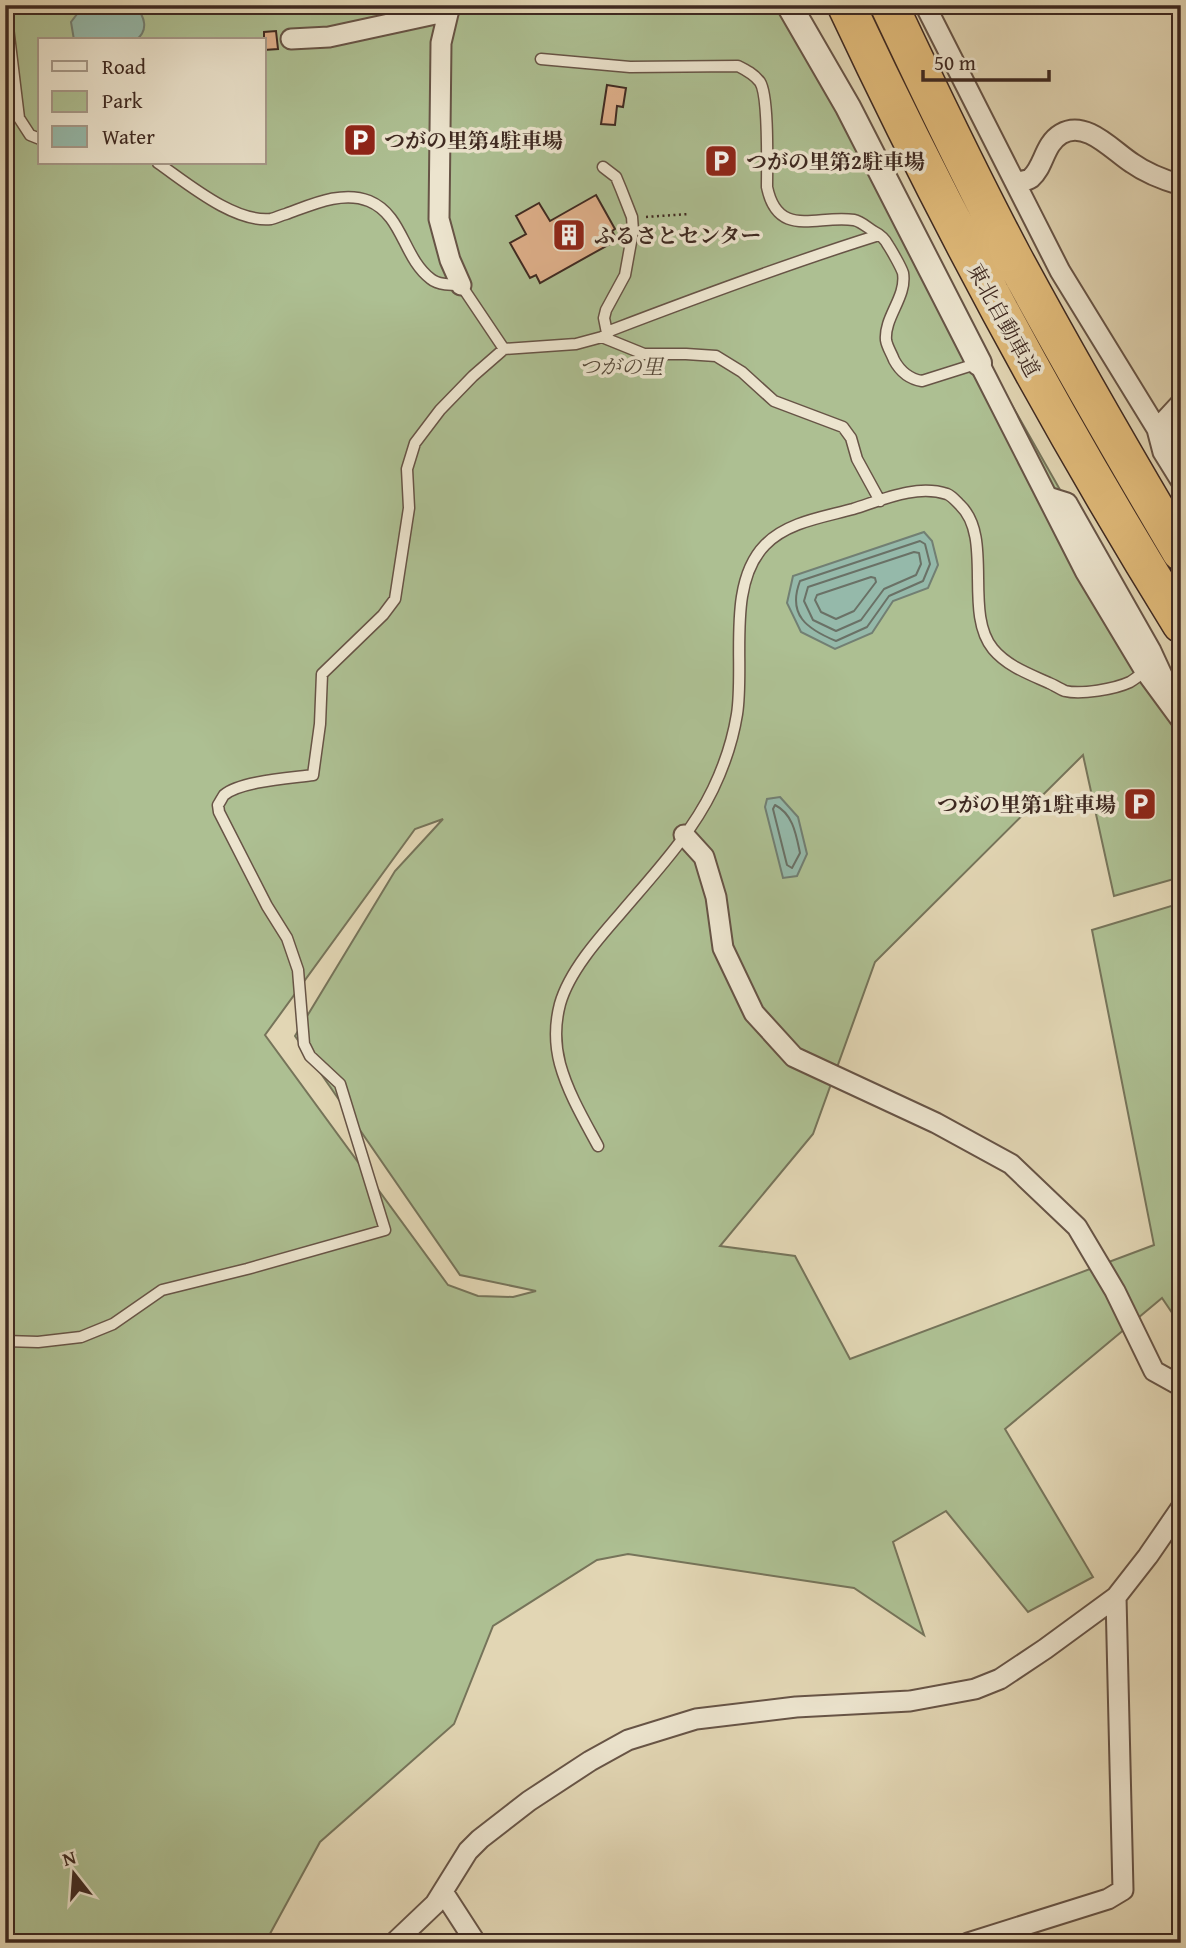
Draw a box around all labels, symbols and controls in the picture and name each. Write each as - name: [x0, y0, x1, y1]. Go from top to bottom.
- legend: [38, 38, 266, 164]
- scale bar: [923, 38, 1050, 82]
- text: 50 m: [934, 47, 976, 78]
- text: Road: [102, 51, 147, 82]
- text: Park: [102, 85, 143, 116]
- text: Water: [102, 121, 155, 152]
- parking icon: つがの里第4駐車場: [341, 121, 379, 159]
- place label: つがの里第4駐車場: [384, 125, 563, 156]
- parking icon: つがの里第2駐車場: [702, 142, 740, 180]
- place label: つがの里第2駐車場: [746, 146, 925, 177]
- building icon: ふるさとセンター: [550, 216, 588, 254]
- place label: ふるさとセンター: [594, 220, 761, 251]
- street label: 東北自動車道: [960, 257, 1048, 383]
- park label: つがの里: [579, 351, 665, 382]
- parking icon: つがの里第1駐車場: [1121, 785, 1159, 823]
- place label: つがの里第1駐車場: [937, 789, 1116, 820]
- north arrow: [38, 1840, 108, 1910]
- text: N: [59, 1842, 79, 1873]

